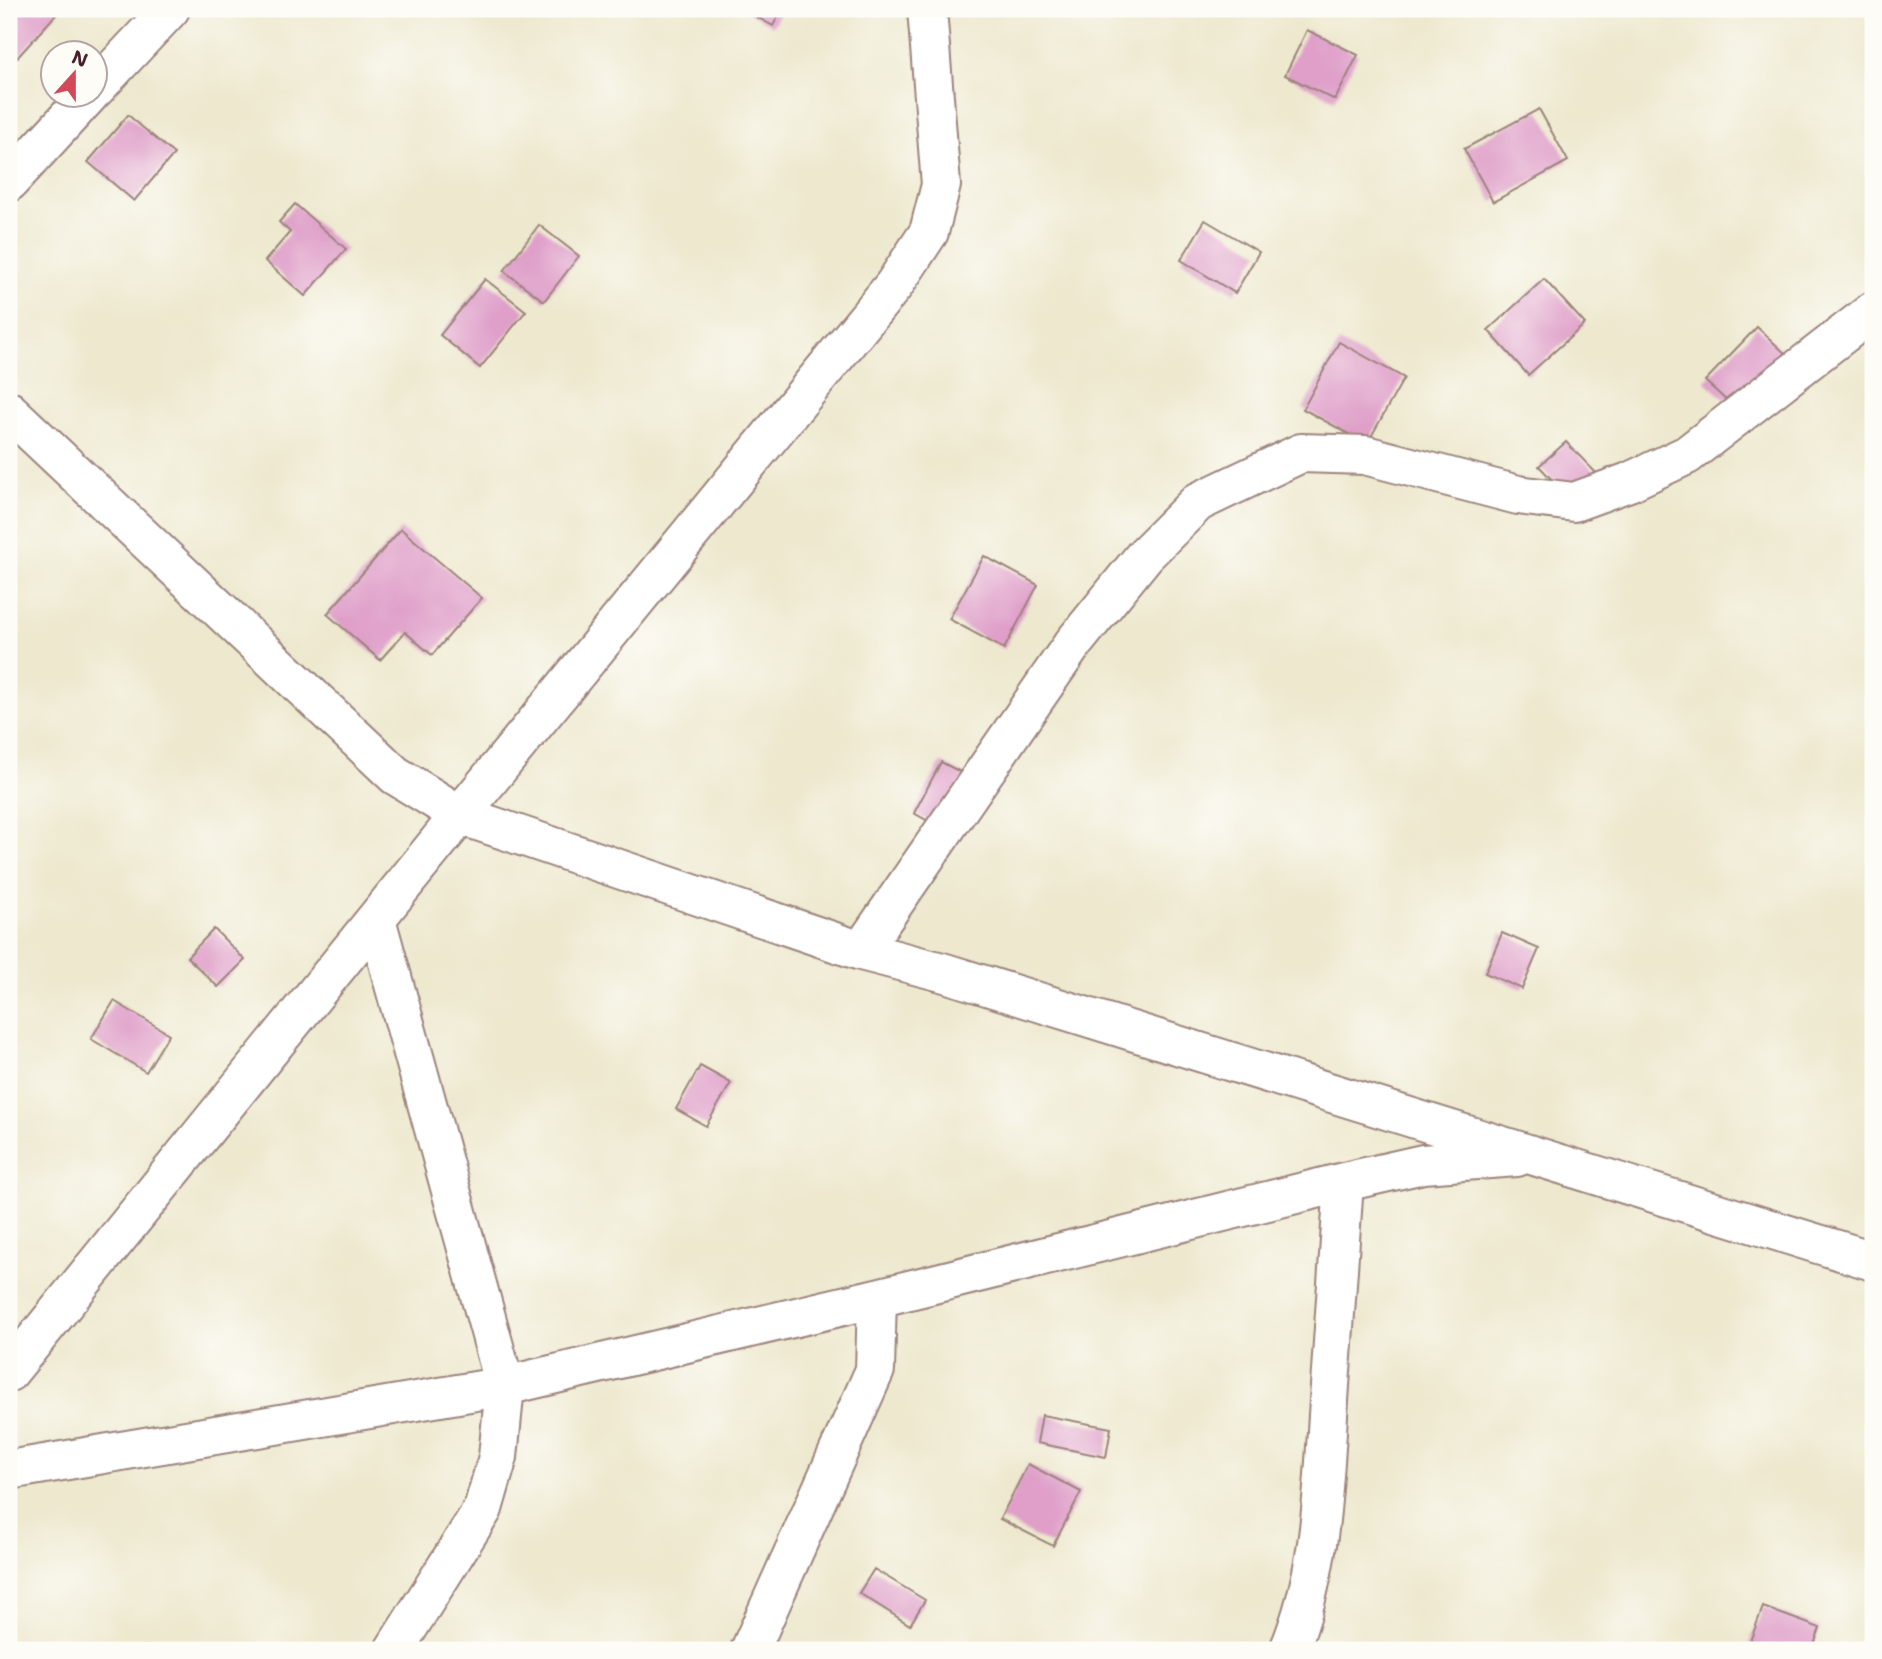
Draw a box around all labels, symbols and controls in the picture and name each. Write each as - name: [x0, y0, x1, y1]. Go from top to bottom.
- north arrow: [38, 38, 108, 108]
- text: N: [68, 44, 91, 73]

